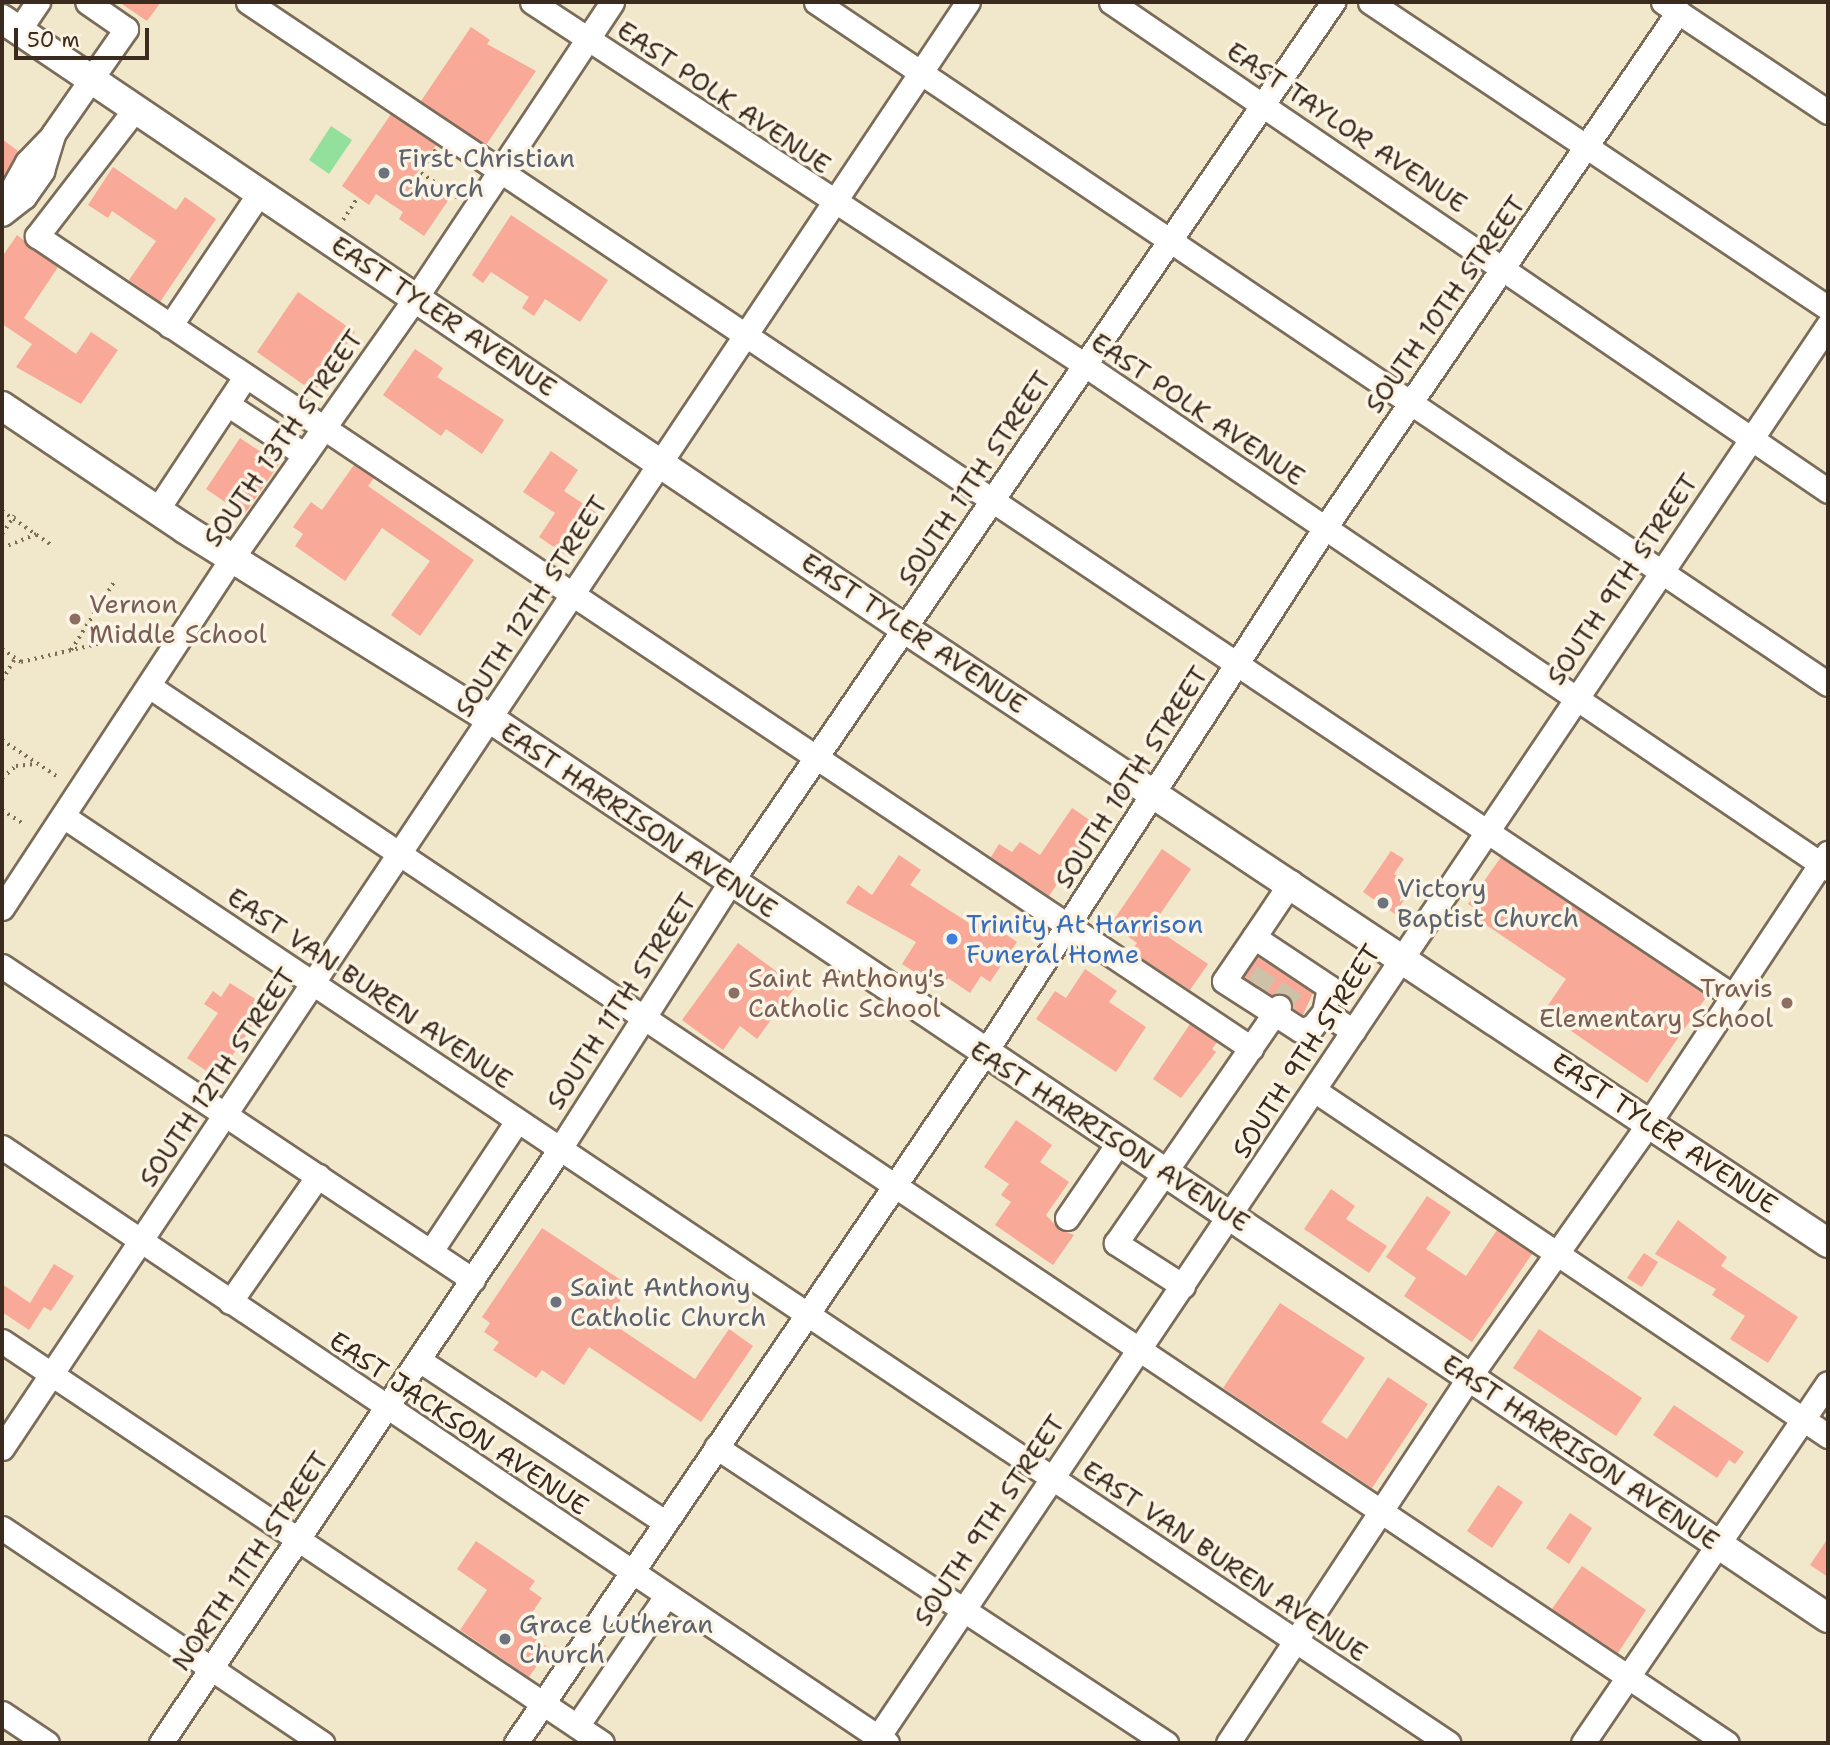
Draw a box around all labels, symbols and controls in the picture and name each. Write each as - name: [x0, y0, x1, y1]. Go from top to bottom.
- scale bar: [18, 14, 152, 58]
- street label: EAST POLK AVENUE: [611, 14, 837, 180]
- text: 50 m: [27, 26, 80, 54]
- street label: EAST TAYLOR AVENUE: [1221, 35, 1473, 219]
- place label: First Christian Church: [398, 142, 575, 204]
- marker: First Christian Church: [376, 165, 392, 181]
- street label: SOUTH 10TH STREET: [1358, 189, 1532, 419]
- street label: EAST TYLER AVENUE: [325, 229, 563, 403]
- street label: SOUTH 13TH STREET: [196, 324, 370, 552]
- street label: EAST POLK AVENUE: [1085, 326, 1311, 492]
- street label: SOUTH 11TH STREET: [891, 365, 1057, 591]
- street label: SOUTH 9TH STREET: [1540, 467, 1704, 691]
- street label: SOUTH 12TH STREET: [448, 490, 614, 722]
- street label: EAST TYLER AVENUE: [795, 546, 1033, 720]
- place label: Vernon Middle School: [89, 588, 267, 650]
- marker: Vernon Middle School: [67, 611, 83, 627]
- street label: SOUTH 10TH STREET: [1048, 660, 1214, 894]
- street label: EAST HARRISON AVENUE: [495, 716, 783, 924]
- place label: Victory Baptist Church: [1397, 872, 1579, 934]
- street label: EAST VAN BUREN AVENUE: [221, 881, 519, 1095]
- street label: SOUTH 11TH STREET: [539, 887, 703, 1115]
- marker: Victory Baptist Church: [1375, 895, 1391, 911]
- place label: Trinity At Harrison Funeral Home: [966, 908, 1203, 970]
- marker: Trinity At Harrison Funeral Home: [944, 931, 960, 947]
- street label: SOUTH 9TH STREET: [1225, 938, 1387, 1164]
- street label: SOUTH 12TH STREET: [132, 962, 302, 1192]
- place label: Saint Anthony's Catholic School: [748, 962, 945, 1024]
- place label: Travis Elementary School: [1539, 972, 1773, 1034]
- marker: Saint Anthony's Catholic School: [726, 985, 742, 1001]
- marker: Travis Elementary School: [1779, 995, 1795, 1011]
- street label: EAST HARRISON AVENUE: [964, 1034, 1256, 1238]
- street label: EAST TYLER AVENUE: [1546, 1046, 1784, 1220]
- place label: Saint Anthony Catholic Church: [570, 1271, 766, 1332]
- marker: Saint Anthony Catholic Church: [548, 1294, 564, 1310]
- street label: EAST JACKSON AVENUE: [323, 1325, 595, 1521]
- street label: EAST HARRISON AVENUE: [1437, 1348, 1725, 1556]
- street label: SOUTH 9TH STREET: [907, 1408, 1071, 1632]
- street label: NORTH 11TH STREET: [165, 1445, 335, 1677]
- street label: EAST VAN BUREN AVENUE: [1076, 1454, 1374, 1668]
- place label: Grace Lutheran Church: [519, 1608, 713, 1670]
- marker: Grace Lutheran Church: [497, 1631, 513, 1647]

